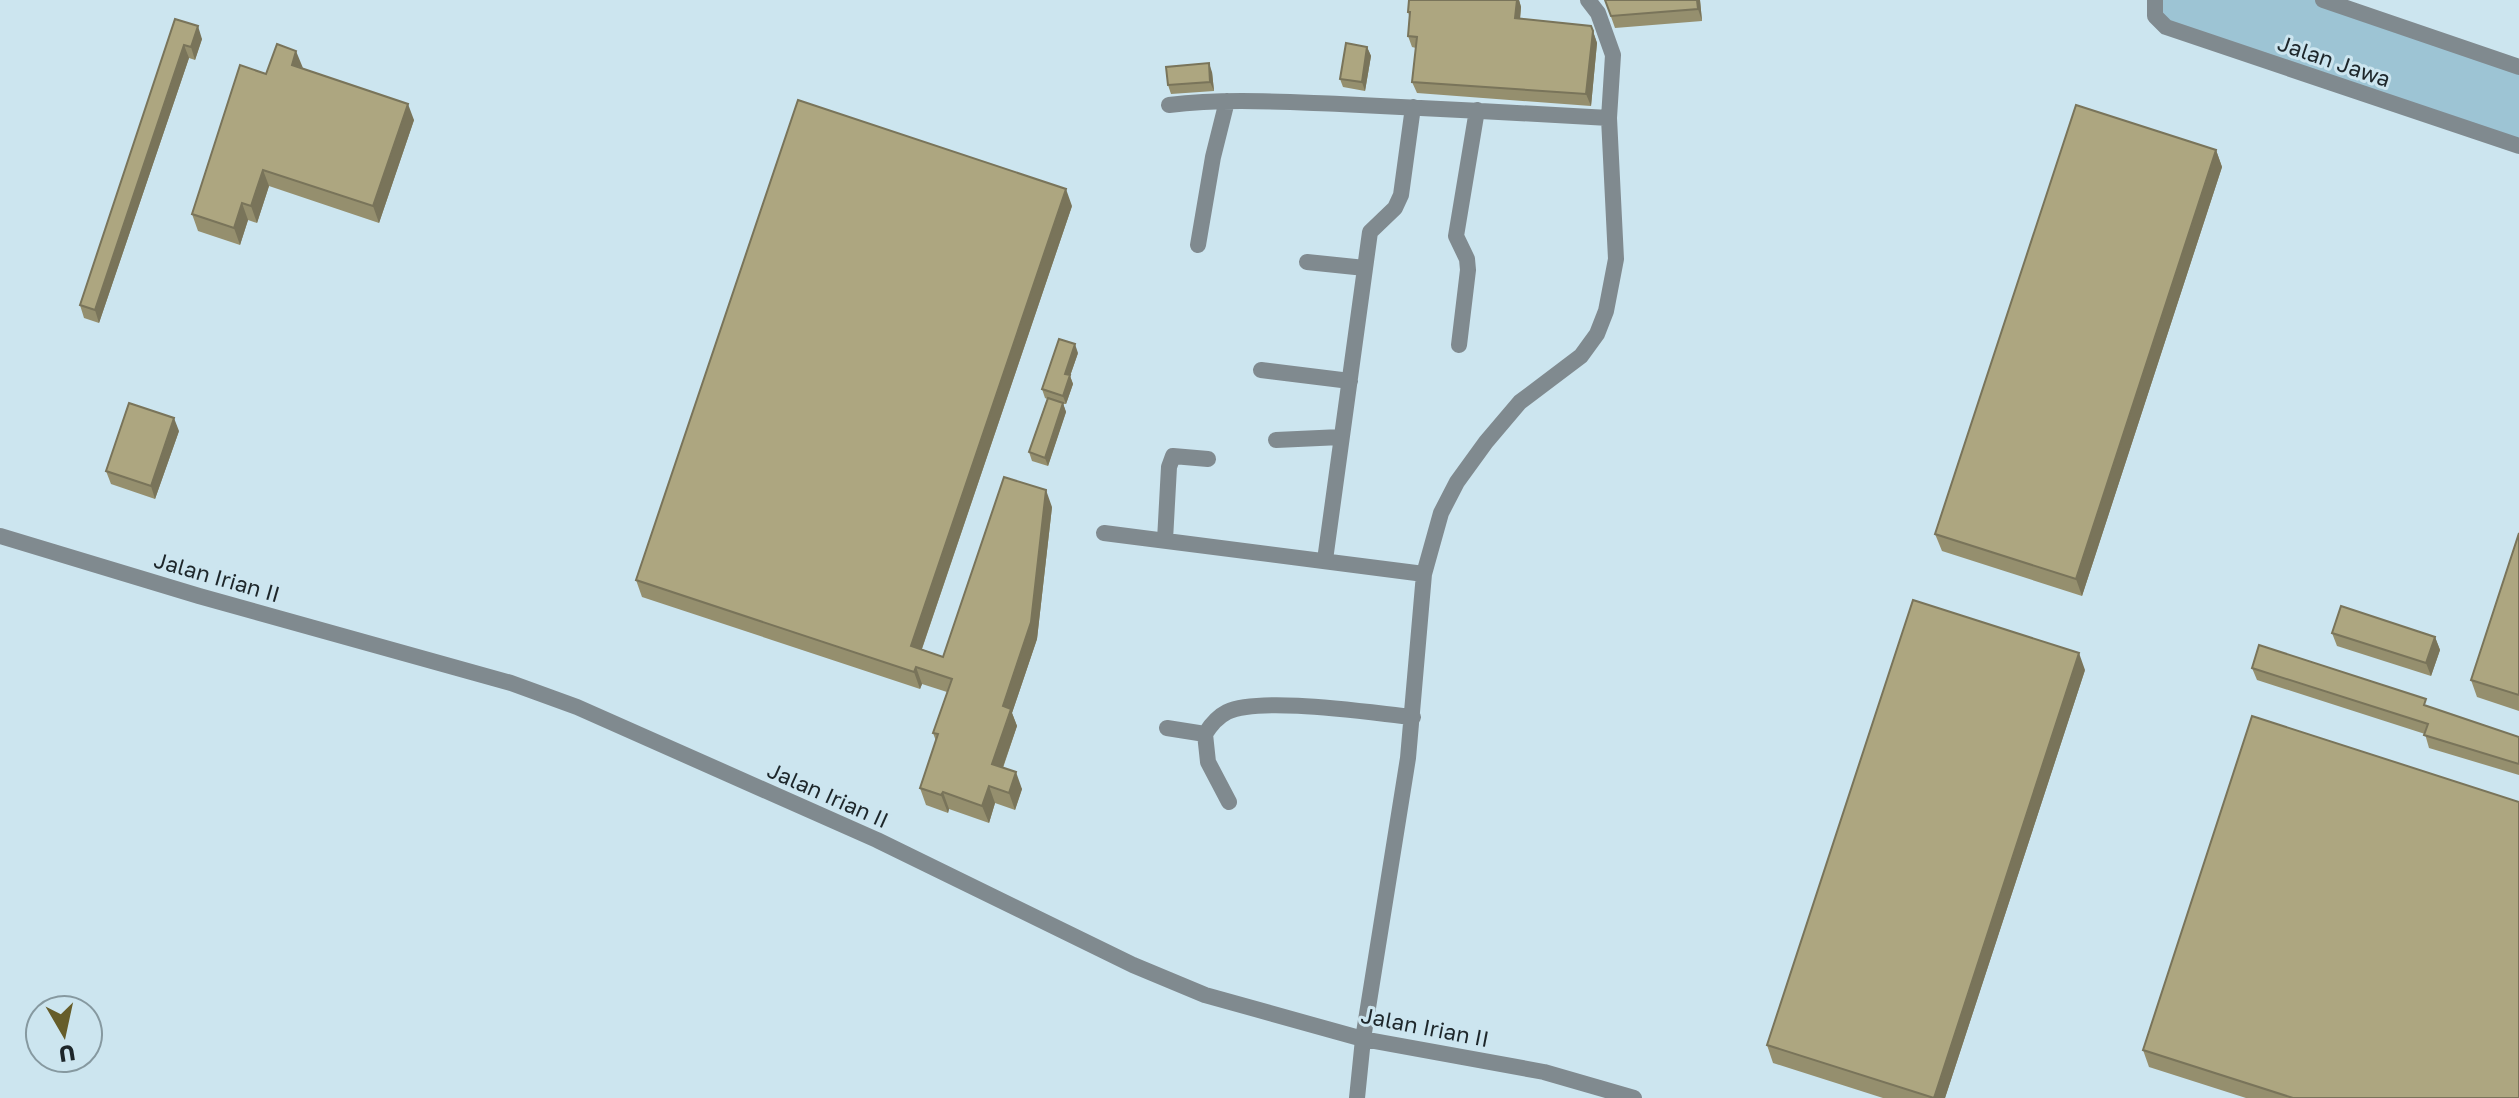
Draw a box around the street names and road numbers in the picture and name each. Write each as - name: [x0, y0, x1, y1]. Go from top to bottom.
- street label: Jalan Jawa: [2274, 29, 2394, 92]
- street label: Jalan Irian II: [151, 546, 283, 607]
- street label: Jalan Irian II: [763, 756, 893, 833]
- street label: Jalan Irian II: [1359, 1001, 1491, 1052]

